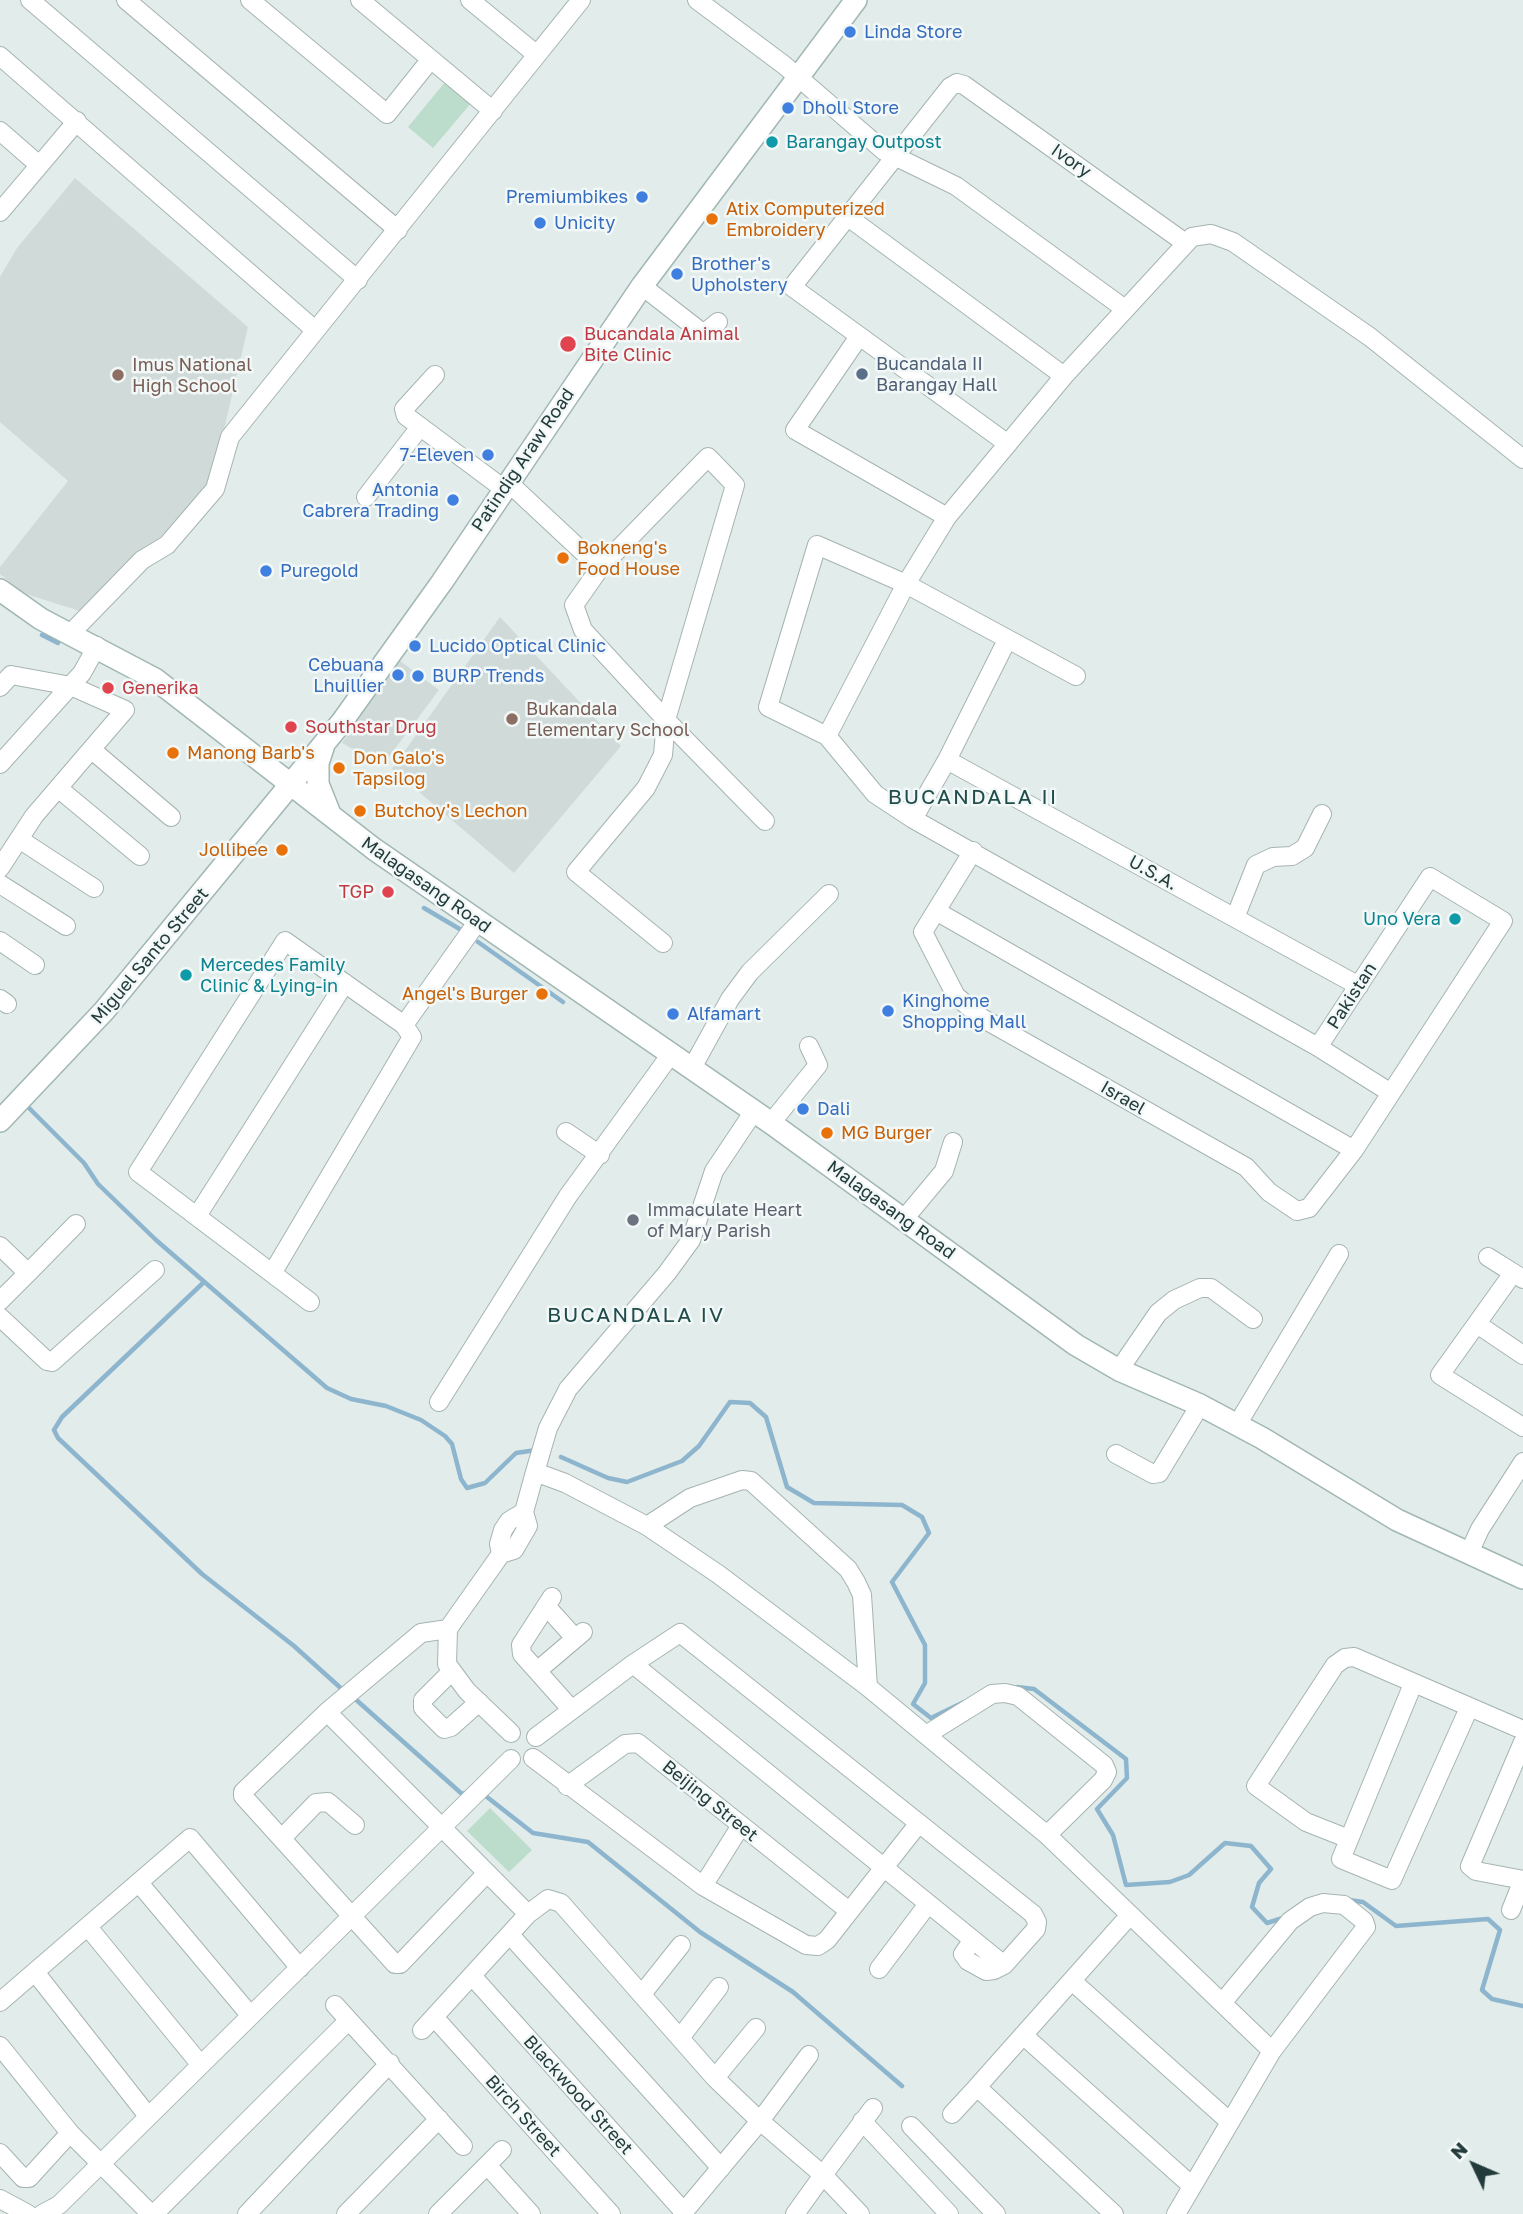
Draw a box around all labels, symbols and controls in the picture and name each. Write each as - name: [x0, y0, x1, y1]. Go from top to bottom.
- place label: Linda Store: [864, 21, 962, 43]
- marker: Linda Store: [842, 24, 858, 40]
- place label: Dholl Store: [802, 97, 899, 119]
- marker: Dholl Store: [780, 100, 796, 116]
- place label: Barangay Outpost: [786, 131, 942, 153]
- marker: Barangay Outpost: [764, 134, 780, 150]
- street label: Ivory: [1047, 140, 1095, 182]
- place label: Premiumbikes: [506, 186, 628, 208]
- marker: Premiumbikes: [634, 189, 650, 205]
- place label: Atix Computerized Embroidery: [726, 198, 885, 241]
- marker: Atix Computerized Embroidery: [704, 211, 720, 227]
- place label: Unicity: [554, 212, 615, 234]
- marker: Unicity: [532, 215, 548, 231]
- place label: Brother's Upholstery: [691, 253, 788, 296]
- marker: Brother's Upholstery: [669, 266, 685, 282]
- place label: Bucandala Animal Bite Clinic: [584, 323, 739, 366]
- marker: Bucandala Animal Bite Clinic: [558, 334, 578, 354]
- place label: Bucandala II Barangay Hall: [876, 353, 997, 396]
- place label: Imus National High School: [132, 354, 252, 396]
- marker: Bucandala II Barangay Hall: [854, 366, 870, 382]
- marker: Imus National High School: [110, 367, 126, 383]
- street label: Patindig Araw Road: [467, 384, 579, 536]
- place label: 7-Eleven: [400, 444, 474, 466]
- marker: 7-Eleven: [480, 447, 496, 463]
- place label: Antonia Cabrera Trading: [302, 479, 439, 522]
- marker: Antonia Cabrera Trading: [445, 492, 461, 508]
- place label: Bokneng's Food House: [577, 537, 680, 580]
- marker: Bokneng's Food House: [555, 550, 571, 566]
- place label: Puregold: [280, 560, 358, 582]
- marker: Puregold: [258, 563, 274, 579]
- place label: Lucido Optical Clinic: [429, 635, 606, 657]
- marker: Lucido Optical Clinic: [407, 638, 423, 654]
- place label: Cebuana Lhuillier: [308, 654, 384, 696]
- place label: BURP Trends: [432, 665, 544, 687]
- marker: Cebuana Lhuillier: [390, 667, 406, 683]
- marker: BURP Trends: [410, 668, 426, 684]
- place label: Generika: [122, 677, 199, 699]
- marker: Generika: [100, 680, 116, 696]
- place label: Bukandala Elementary School: [526, 698, 690, 740]
- marker: Bukandala Elementary School: [504, 711, 520, 727]
- place label: Southstar Drug: [305, 716, 436, 738]
- marker: Southstar Drug: [283, 719, 299, 735]
- place label: Manong Barb's: [187, 742, 315, 764]
- marker: Manong Barb's: [165, 745, 181, 761]
- place label: Don Galo's Tapsilog: [353, 747, 445, 790]
- marker: Don Galo's Tapsilog: [331, 760, 347, 776]
- district label: BUCANDALA II: [889, 784, 1057, 810]
- place label: Butchoy's Lechon: [374, 800, 528, 822]
- marker: Butchoy's Lechon: [352, 803, 368, 819]
- street label: Malagasang Road: [357, 832, 495, 938]
- place label: Jollibee: [199, 839, 268, 861]
- marker: Jollibee: [274, 842, 290, 858]
- street label: U.S.A.: [1125, 851, 1181, 895]
- place label: TGP: [339, 881, 374, 903]
- street label: Miguel Santo Street: [87, 883, 213, 1029]
- marker: TGP: [380, 884, 396, 900]
- place label: Uno Vera: [1363, 908, 1441, 930]
- marker: Uno Vera: [1447, 911, 1463, 927]
- place label: Mercedes Family Clinic & Lying-in: [200, 954, 345, 996]
- street label: Pakistan: [1323, 959, 1381, 1033]
- marker: Mercedes Family Clinic & Lying-in: [178, 967, 194, 983]
- place label: Angel's Burger: [402, 983, 528, 1005]
- marker: Angel's Burger: [534, 986, 550, 1002]
- place label: Kinghome Shopping Mall: [902, 990, 1026, 1032]
- place label: Alfamart: [687, 1003, 761, 1025]
- marker: Kinghome Shopping Mall: [880, 1003, 896, 1019]
- marker: Alfamart: [665, 1006, 681, 1022]
- street label: Israel: [1097, 1077, 1149, 1119]
- place label: Dali: [817, 1098, 850, 1120]
- marker: Dali: [795, 1101, 811, 1117]
- place label: MG Burger: [841, 1122, 932, 1144]
- marker: MG Burger: [819, 1125, 835, 1141]
- street label: Malagasang Road: [823, 1156, 959, 1264]
- place label: Immaculate Heart of Mary Parish: [647, 1199, 802, 1242]
- marker: Immaculate Heart of Mary Parish: [625, 1212, 641, 1228]
- district label: BUCANDALA IV: [548, 1302, 724, 1328]
- street label: Beijing Street: [658, 1756, 762, 1846]
- street label: Blackwood Street: [519, 2031, 637, 2159]
- street label: Birch Street: [481, 2071, 565, 2161]
- north arrow: [1439, 2130, 1509, 2200]
- text: N: [1445, 2137, 1472, 2163]

